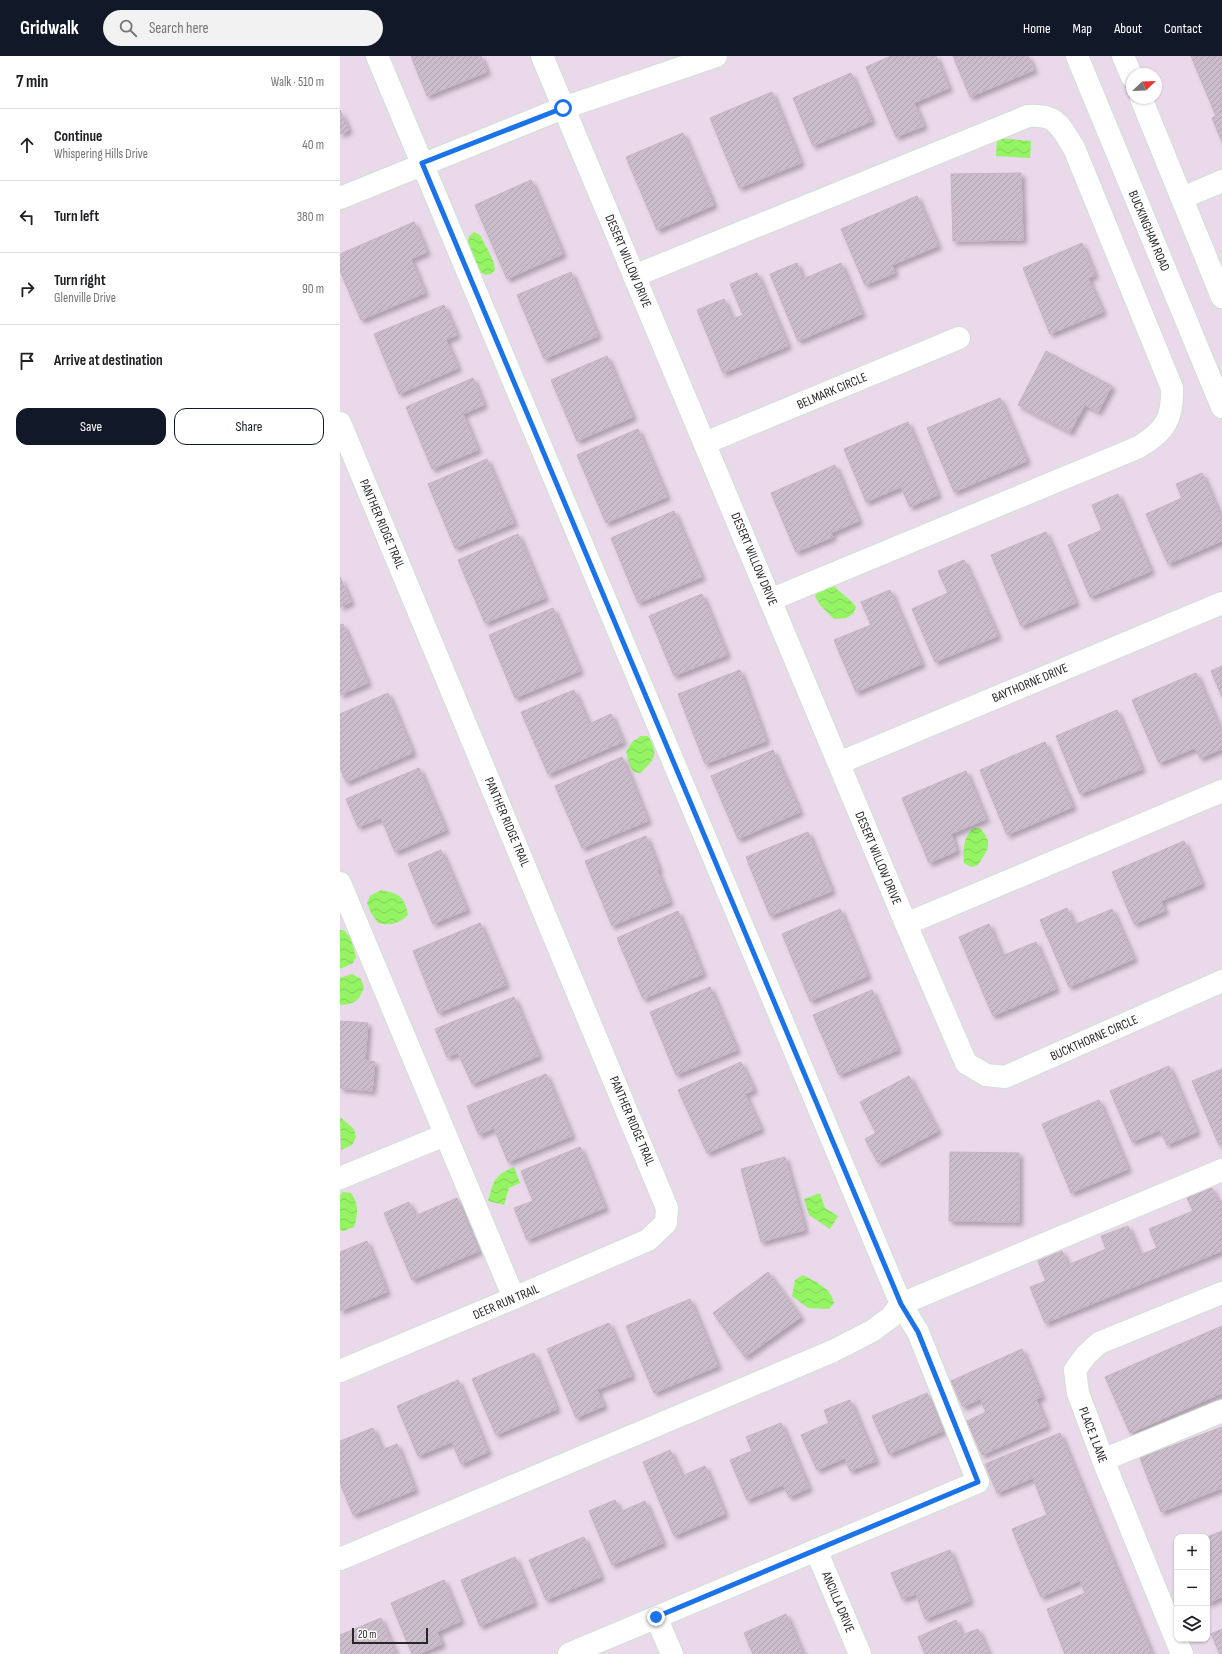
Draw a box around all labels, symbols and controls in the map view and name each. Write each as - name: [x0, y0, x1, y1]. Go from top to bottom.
- search box: [103, 10, 383, 46]
- text: Gridwalk: [20, 17, 79, 40]
- icon: search: [117, 17, 139, 39]
- text: Search here: [149, 19, 209, 38]
- text: Home: [1023, 20, 1051, 37]
- text: Map: [1073, 20, 1092, 37]
- text: About: [1114, 20, 1142, 37]
- text: Contact: [1164, 20, 1202, 37]
- north arrow: [1126, 68, 1162, 104]
- text: 7 min: [16, 72, 48, 92]
- text: Walk · 510 m: [271, 74, 324, 90]
- route start: [554, 99, 572, 117]
- text: Continue: [54, 127, 103, 146]
- icon: ahead: [16, 134, 38, 156]
- text: 40 m: [302, 137, 324, 153]
- text: Whispering Hills Drive: [54, 146, 148, 162]
- street label: BUCKINGHAM ROAD: [1125, 188, 1173, 274]
- icon: left: [16, 206, 38, 228]
- text: Turn left: [54, 207, 99, 226]
- text: 380 m: [297, 209, 324, 225]
- street label: DESERT WILLOW DRIVE: [601, 212, 655, 310]
- text: Turn right: [54, 271, 106, 290]
- icon: right: [16, 278, 38, 300]
- text: 90 m: [302, 281, 324, 297]
- text: Glenville Drive: [54, 290, 116, 306]
- icon: arrive: [16, 350, 38, 372]
- text: Arrive at destination: [54, 351, 163, 370]
- street label: BELMARK CIRCLE: [795, 369, 869, 413]
- button: Save: [16, 408, 166, 445]
- button: Share: [174, 408, 324, 445]
- street label: PANTHER RIDGE TRAIL: [356, 477, 408, 571]
- street label: DESERT WILLOW DRIVE: [727, 510, 781, 608]
- street label: BAYTHORNE DRIVE: [990, 660, 1070, 706]
- street label: PANTHER RIDGE TRAIL: [481, 775, 533, 869]
- street label: DESERT WILLOW DRIVE: [851, 809, 905, 907]
- street label: BUCKTHORNE CIRCLE: [1048, 1012, 1140, 1064]
- street label: PANTHER RIDGE TRAIL: [606, 1074, 658, 1168]
- street label: DEER RUN TRAIL: [470, 1281, 542, 1323]
- street label: PLACE 1 LANE: [1075, 1405, 1111, 1465]
- map controls: [1174, 1534, 1210, 1642]
- button: +: [1174, 1534, 1210, 1570]
- street label: ANCILLA DRIVE: [818, 1568, 858, 1635]
- button: −: [1174, 1570, 1210, 1606]
- button: layers: [1174, 1606, 1210, 1642]
- route end: [647, 1608, 665, 1626]
- scale bar: [352, 1626, 428, 1645]
- text: 20 m: [358, 1628, 376, 1641]

